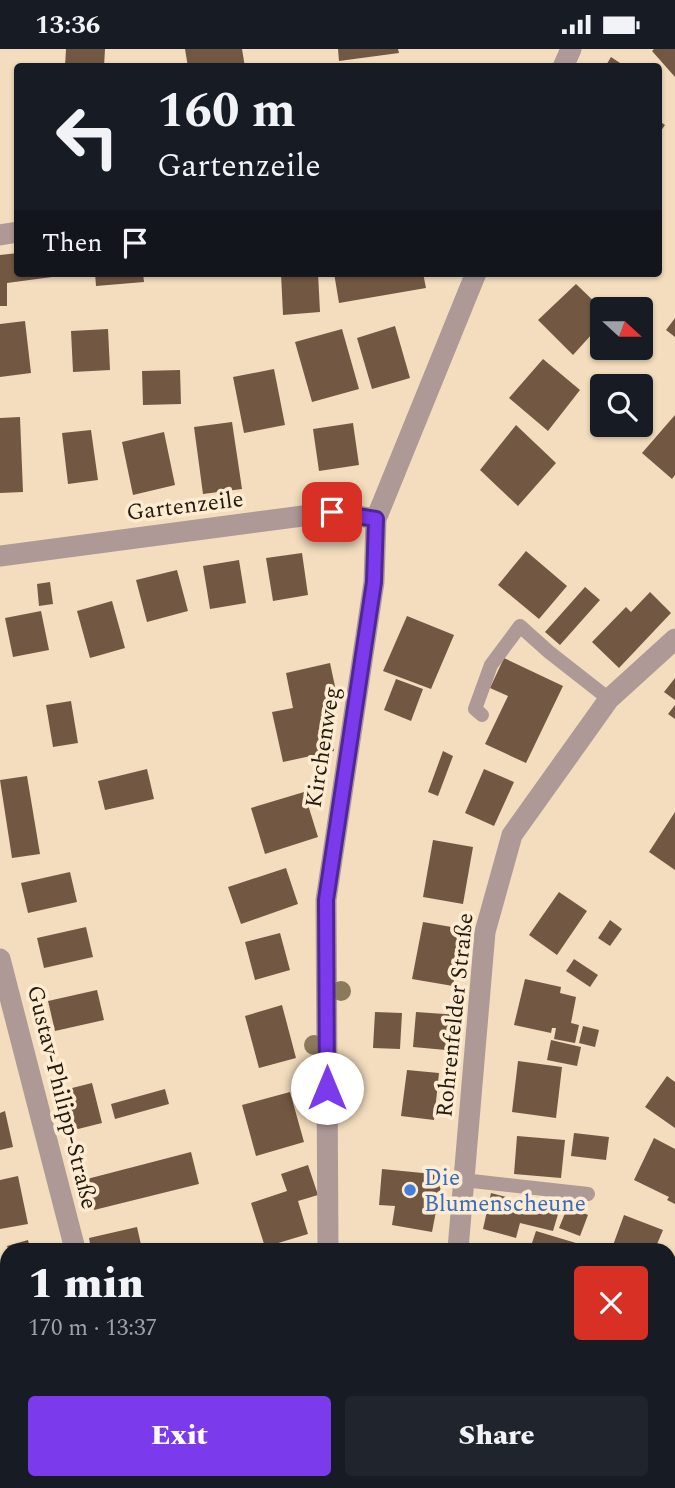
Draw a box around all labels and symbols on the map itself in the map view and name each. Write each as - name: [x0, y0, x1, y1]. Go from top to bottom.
- north arrow: [590, 297, 653, 361]
- street label: Gartenzeile: [125, 482, 246, 531]
- pin: [302, 482, 362, 542]
- street label: Kirchenweg: [297, 684, 350, 810]
- street label: Rohrenfelder Straße: [427, 911, 484, 1119]
- street label: Gustav-Philipp-Straße: [17, 982, 106, 1213]
- position arrow: [290, 1051, 364, 1125]
- place label: Die Blumenscheune: [424, 1161, 586, 1222]
- marker: Die Blumenscheune: [402, 1182, 418, 1198]

